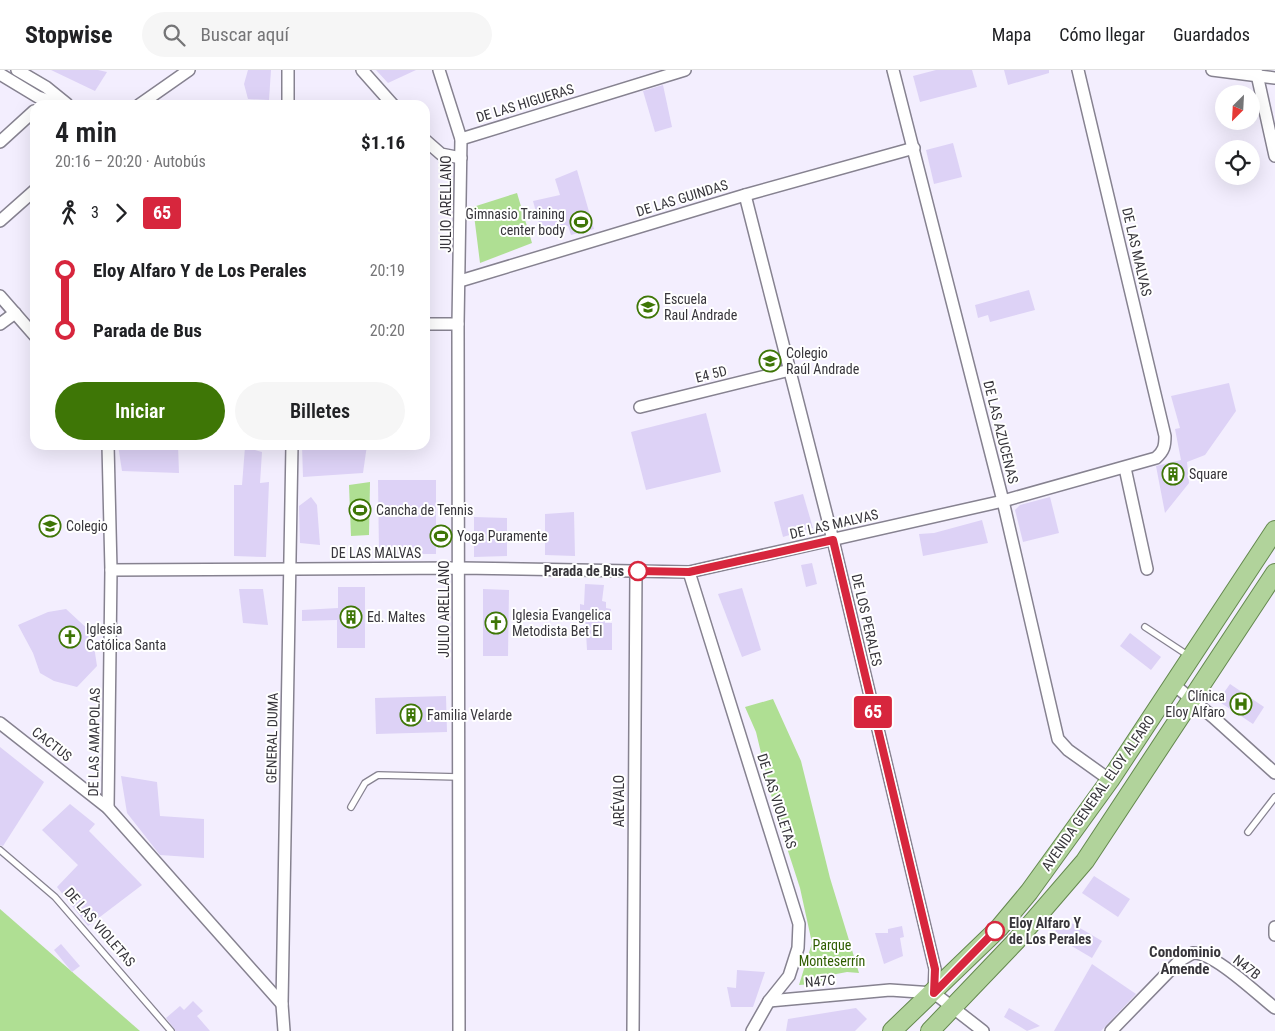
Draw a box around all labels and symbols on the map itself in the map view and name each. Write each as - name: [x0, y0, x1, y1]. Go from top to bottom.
- street label: DE LAS HIGUERAS: [474, 81, 576, 125]
- north arrow: [1215, 85, 1260, 130]
- street label: JULIO ARELLANO: [438, 155, 454, 253]
- street label: DE LAS GUINDAS: [634, 176, 730, 220]
- place label: Gimnasio Training center body: [466, 206, 565, 238]
- street label: DE LAS MALVAS: [1119, 206, 1155, 298]
- sports icon: Gimnasio Training center body: [569, 210, 593, 234]
- place label: Escuela Raul Andrade: [664, 291, 738, 323]
- school or university icon: Escuela Raul Andrade: [636, 295, 660, 319]
- place label: Colegio Raúl Andrade: [786, 345, 860, 377]
- school or university icon: Colegio Raúl Andrade: [758, 349, 782, 373]
- street label: E4 5D: [694, 362, 728, 386]
- street label: DE LAS AZUCENAS: [980, 379, 1022, 485]
- building icon: Square: [1161, 462, 1185, 486]
- place label: Square: [1189, 466, 1228, 482]
- sports icon: Cancha de Tennis: [348, 498, 372, 522]
- place label: Cancha de Tennis: [376, 502, 473, 518]
- street label: DE LAS MALVAS: [788, 506, 880, 542]
- school or university icon: Colegio: [38, 514, 62, 538]
- place label: Colegio: [66, 518, 108, 534]
- sports icon: Yoga Puramente: [429, 524, 453, 548]
- place label: Yoga Puramente: [457, 528, 548, 544]
- street label: DE LAS MALVAS: [331, 545, 421, 561]
- street label: JULIO ARELLANO: [436, 560, 452, 658]
- marker: Parada de Bus: [628, 561, 648, 581]
- place label: Parada de Bus: [544, 563, 624, 579]
- street label: DE LOS PERALES: [849, 572, 885, 668]
- building icon: Ed. Maltes: [339, 605, 363, 629]
- place label: Iglesia Evangelica Metodista Bet El: [512, 607, 611, 639]
- place label: Ed. Maltes: [367, 609, 425, 625]
- church icon: Iglesia Evangelica Metodista Bet El: [484, 611, 508, 635]
- place label: Iglesia Católica Santa: [86, 621, 166, 653]
- church icon: Iglesia Católica Santa: [58, 625, 82, 649]
- street label: DE LAS AMAPOLAS: [85, 688, 103, 796]
- place label: Clínica Eloy Alfaro: [1165, 688, 1225, 720]
- street label: GENERAL DUMA: [263, 692, 281, 784]
- hospital icon: Clínica Eloy Alfaro: [1229, 692, 1253, 716]
- line badge: 65: [850, 696, 896, 728]
- building icon: Familia Velarde: [399, 703, 423, 727]
- place label: Familia Velarde: [427, 707, 512, 723]
- street label: AVENIDA GENERAL ELOY ALFARO: [1038, 712, 1158, 874]
- street label: CACTUS: [29, 724, 75, 764]
- street label: DE LAS VIOLETAS: [754, 751, 800, 851]
- street label: ARÉVALO: [610, 775, 627, 827]
- street label: DE LAS VIOLETAS: [61, 884, 139, 970]
- place label: Eloy Alfaro Y de Los Perales: [1009, 915, 1091, 947]
- marker: Eloy Alfaro Y de Los Perales: [985, 921, 1005, 941]
- park label: Parque Monteserrín: [799, 937, 865, 969]
- district label: Condominio Amende: [1149, 943, 1221, 978]
- street label: N47B: [1230, 951, 1264, 983]
- street label: N47C: [804, 972, 836, 990]

